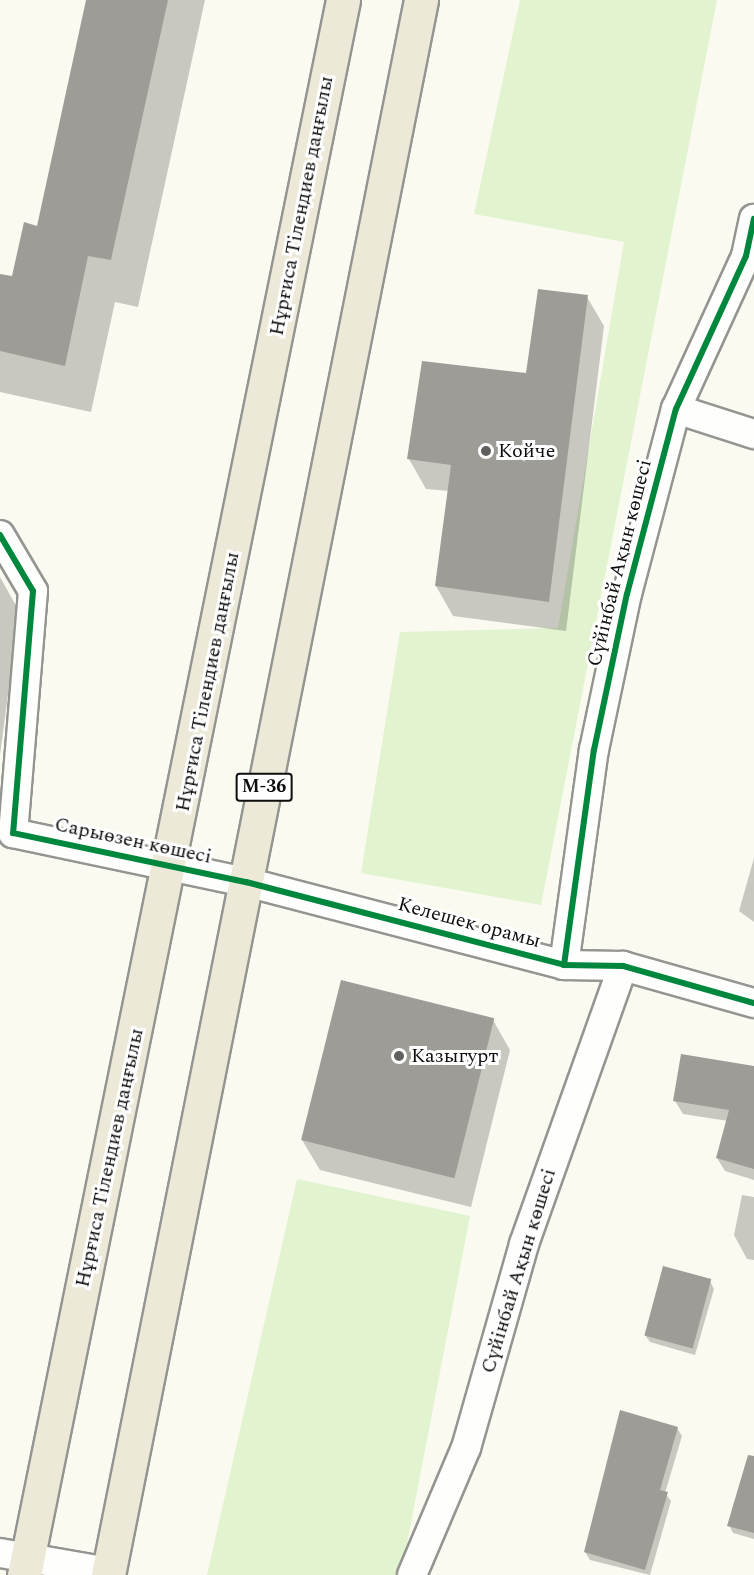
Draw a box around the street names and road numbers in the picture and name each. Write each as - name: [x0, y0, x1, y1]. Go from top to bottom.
- street label: Нұрғиса Тілендиев даңғылы: [265, 74, 339, 338]
- street label: Сүйінбай Ақын көшесі: [583, 457, 657, 669]
- street label: Нұрғиса Тілендиев даңғылы: [171, 550, 245, 814]
- road number: M-36: [236, 772, 292, 802]
- street label: Сарыөзен көшесі: [52, 813, 214, 869]
- street label: Келешек орамы: [395, 892, 543, 954]
- street label: Нұрғиса Тілендиев даңғылы: [71, 1026, 149, 1290]
- street label: Сүйінбай Ақын көшесі: [476, 1166, 562, 1376]

